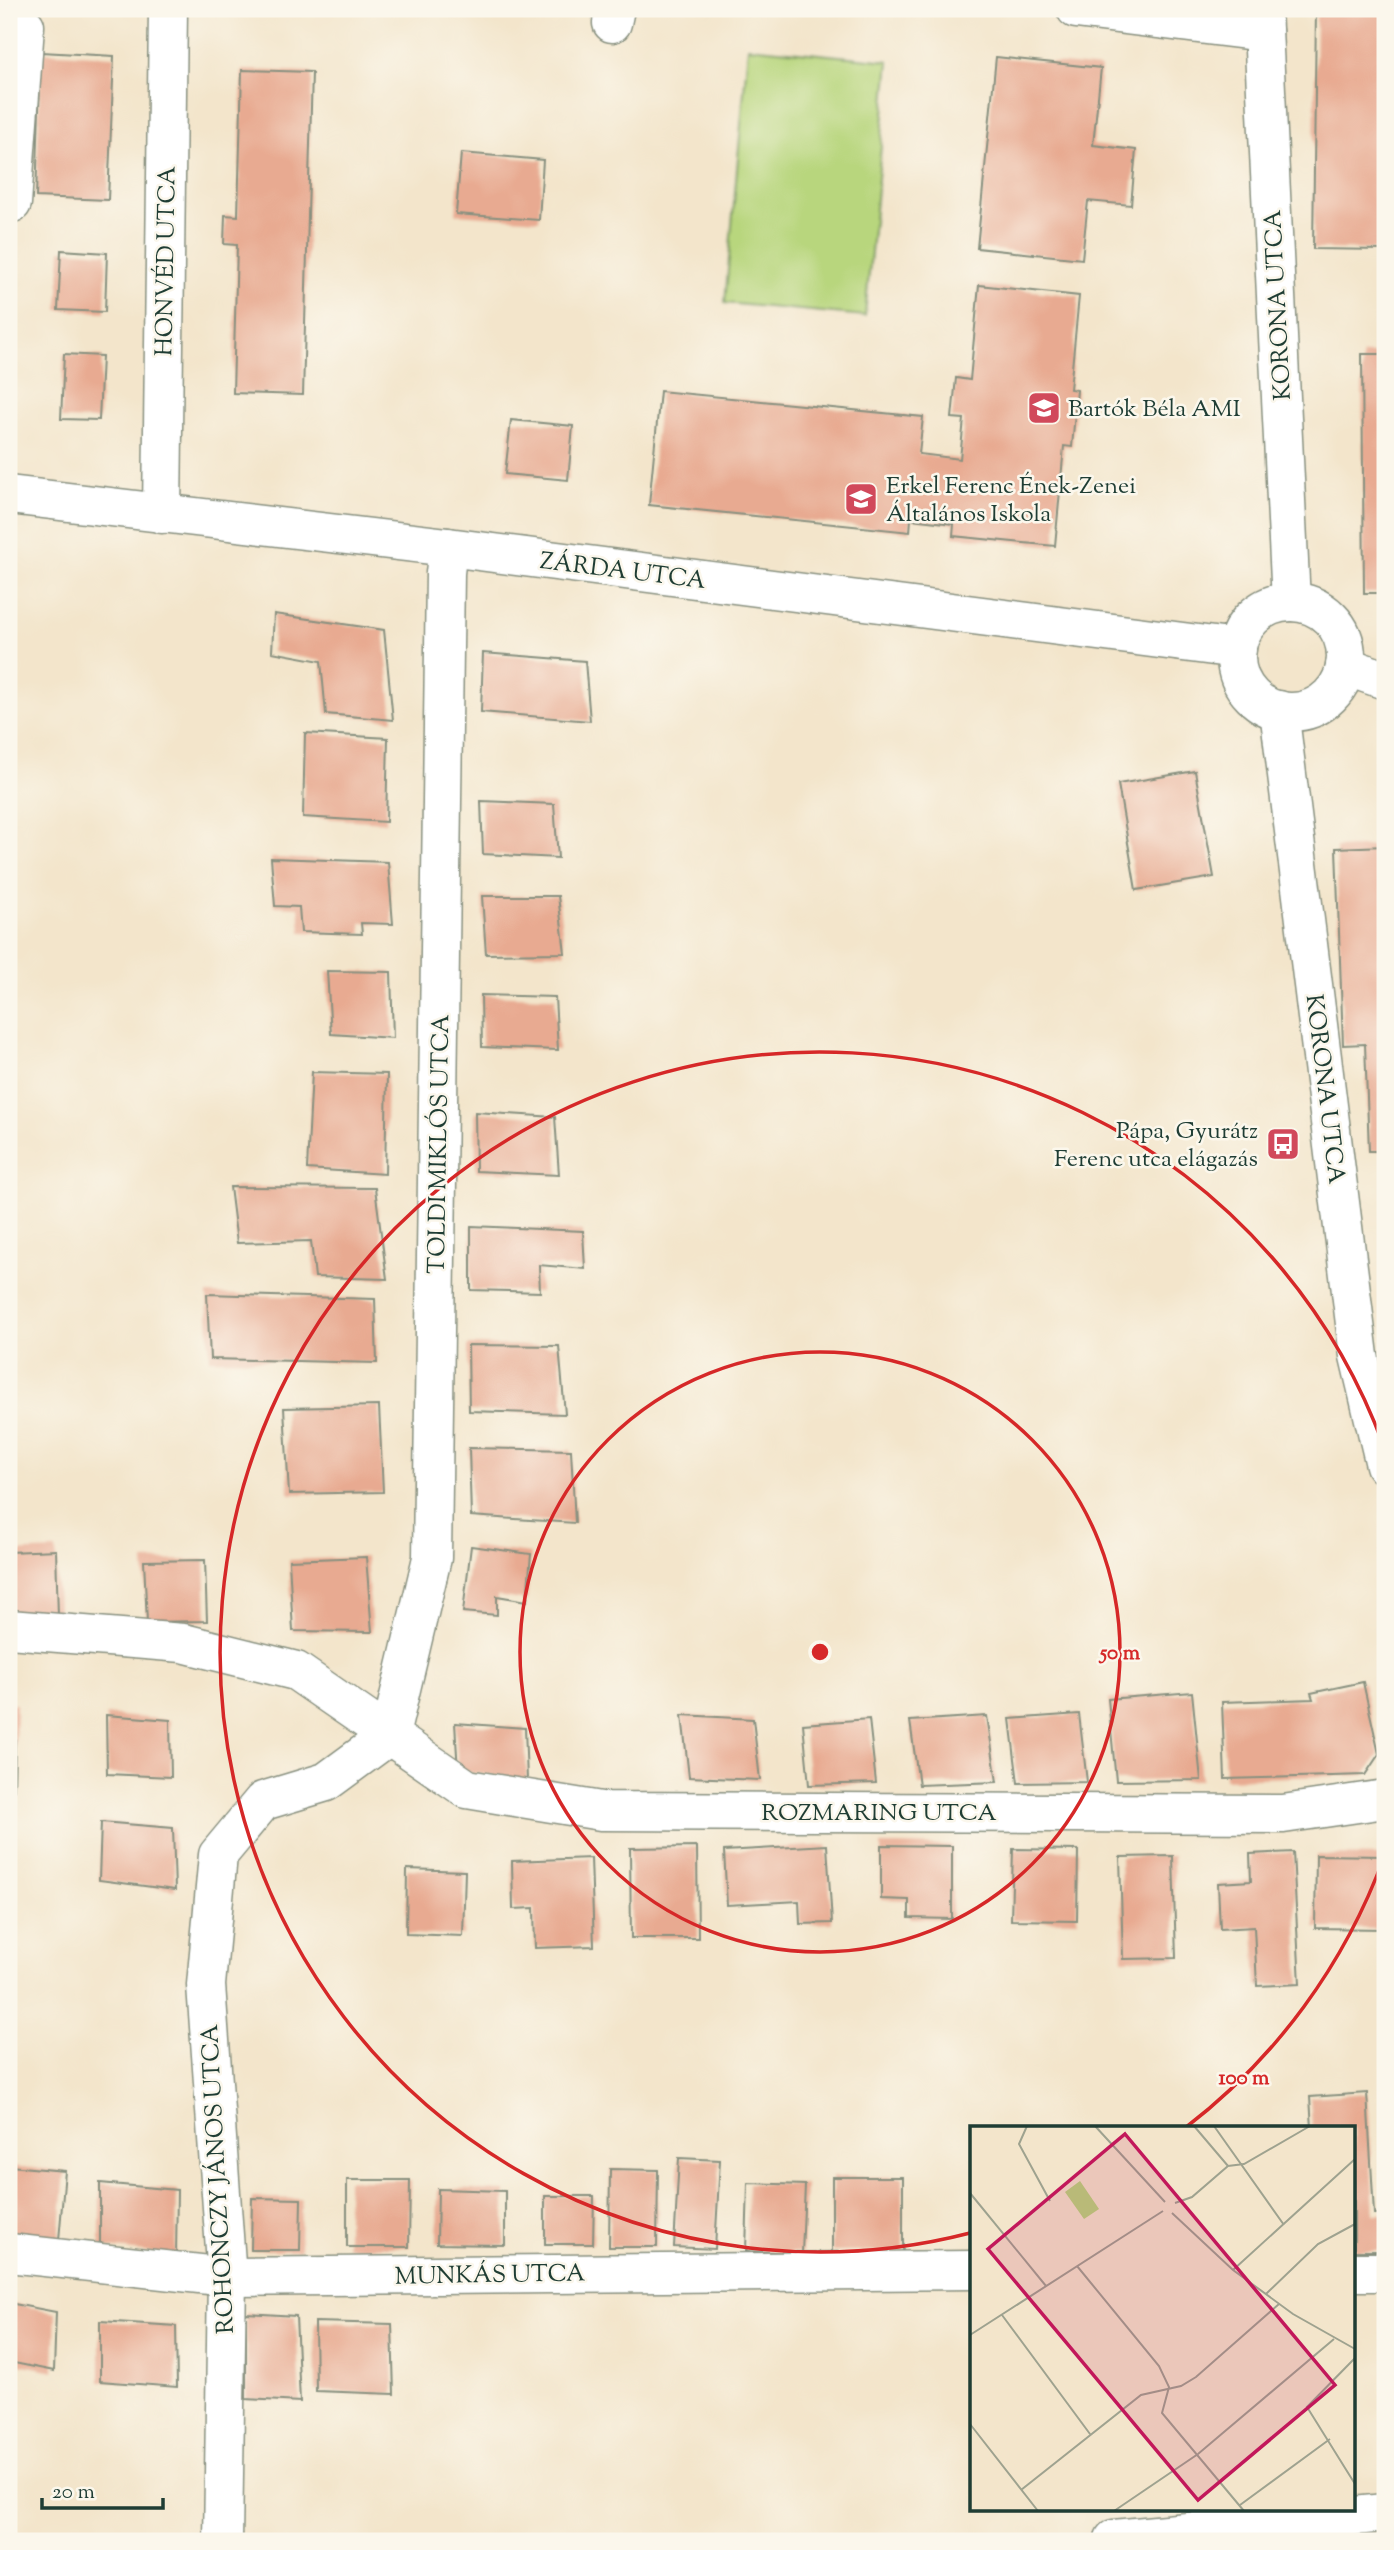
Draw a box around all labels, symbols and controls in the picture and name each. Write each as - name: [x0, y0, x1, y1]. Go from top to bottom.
- street label: HONVÉD UTCA: [148, 165, 186, 357]
- street label: KORONA UTCA: [1257, 208, 1301, 401]
- school or university icon: Bartók Béla AMI: [1025, 389, 1063, 427]
- place label: Bartók Béla AMI: [1068, 393, 1241, 427]
- place label: Erkel Ferenc Ének-Zenei Általános Iskola: [886, 470, 1136, 532]
- school or university icon: Erkel Ferenc Ének-Zenei Általános Iskola: [842, 480, 880, 518]
- street label: ZÁRDA UTCA: [538, 545, 708, 599]
- street label: KORONA UTCA: [1295, 992, 1353, 1187]
- street label: TOLDI MIKLÓS UTCA: [421, 1013, 459, 1274]
- place label: Pápa, Gyurátz Ferenc utca elágazás: [1054, 1115, 1258, 1177]
- bus stop icon: Pápa, Gyurátz Ferenc utca elágazás: [1264, 1125, 1302, 1163]
- text: 50 m: [1098, 1639, 1141, 1669]
- centre of rings: [808, 1640, 832, 1664]
- street label: ROZMARING UTCA: [761, 1797, 997, 1831]
- street label: ROHONCZY JÁNOS UTCA: [194, 2023, 244, 2335]
- text: 100 m: [1219, 2064, 1270, 2094]
- inset map: [970, 2126, 1356, 2512]
- street label: MUNKÁS UTCA: [394, 2257, 586, 2295]
- scale bar: [42, 2466, 163, 2510]
- text: 20 m: [52, 2478, 95, 2508]

